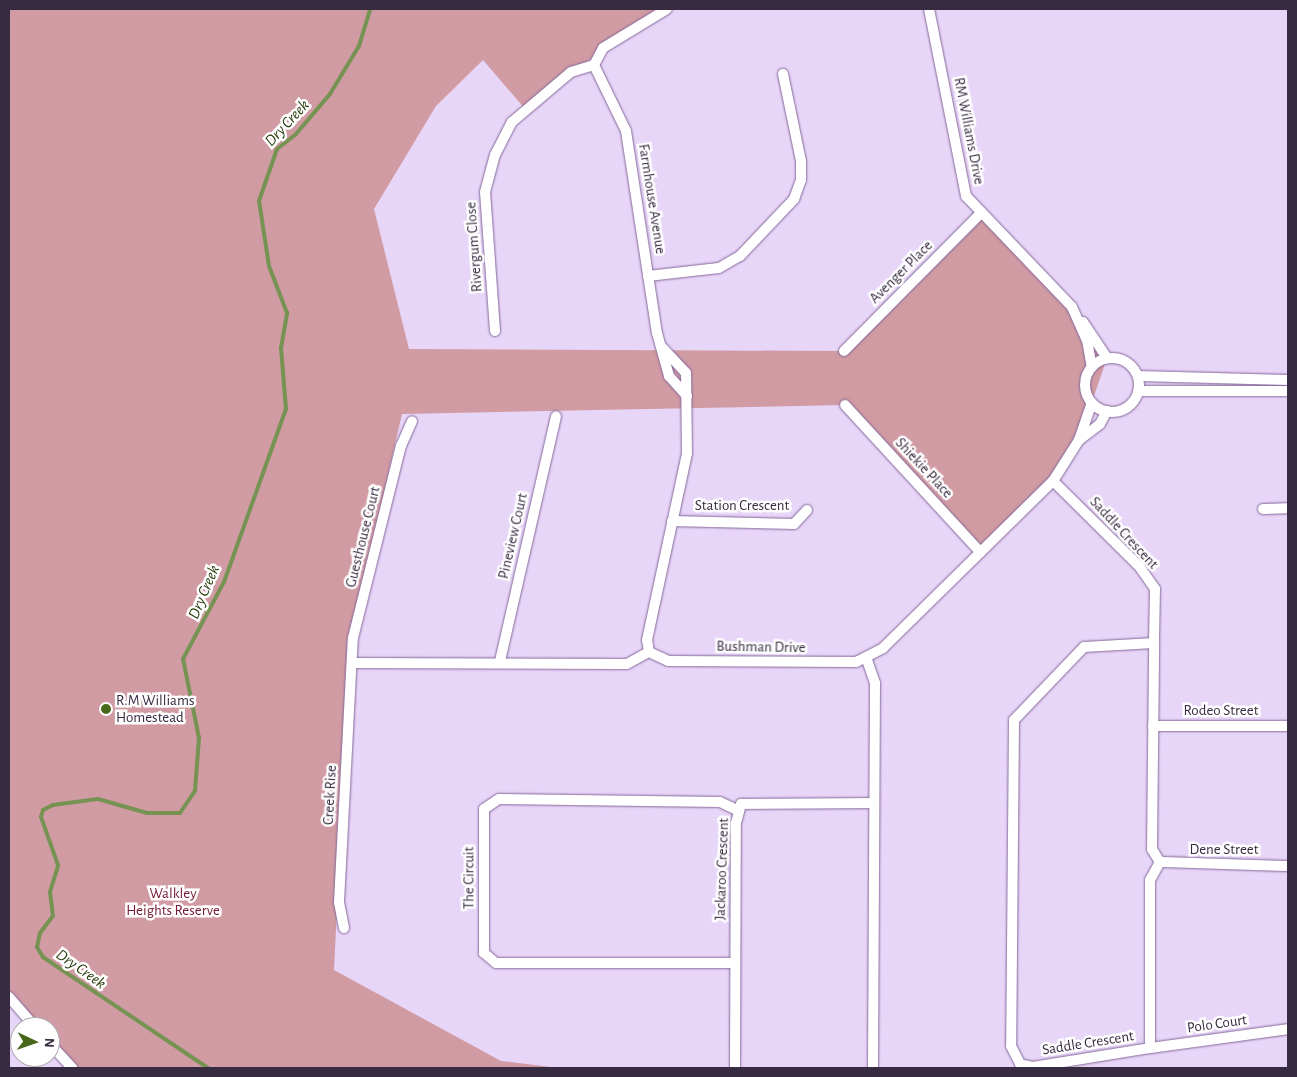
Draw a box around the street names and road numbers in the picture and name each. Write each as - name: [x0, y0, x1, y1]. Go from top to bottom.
- street label: RM Williams Drive: [950, 76, 988, 186]
- street label: Farmhouse Avenue: [634, 143, 670, 255]
- street label: Rivergum Close: [462, 201, 486, 293]
- street label: Avenger Place: [866, 237, 936, 307]
- street label: Shiekie Place: [891, 434, 957, 502]
- street label: Guesthouse Court: [342, 485, 384, 589]
- street label: Pineview Court: [494, 491, 532, 581]
- street label: Saddle Crescent: [1086, 493, 1162, 573]
- street label: Station Crescent: [695, 497, 789, 515]
- street label: Bushman Drive: [716, 637, 806, 657]
- street label: Rodeo Street: [1184, 702, 1258, 720]
- street label: Creek Rise: [319, 765, 341, 825]
- street label: Jackaroo Crescent: [711, 818, 733, 920]
- street label: Dene Street: [1189, 841, 1259, 859]
- street label: The Circuit: [460, 847, 478, 909]
- street label: Polo Court: [1186, 1011, 1248, 1037]
- street label: Saddle Crescent: [1041, 1027, 1135, 1059]

